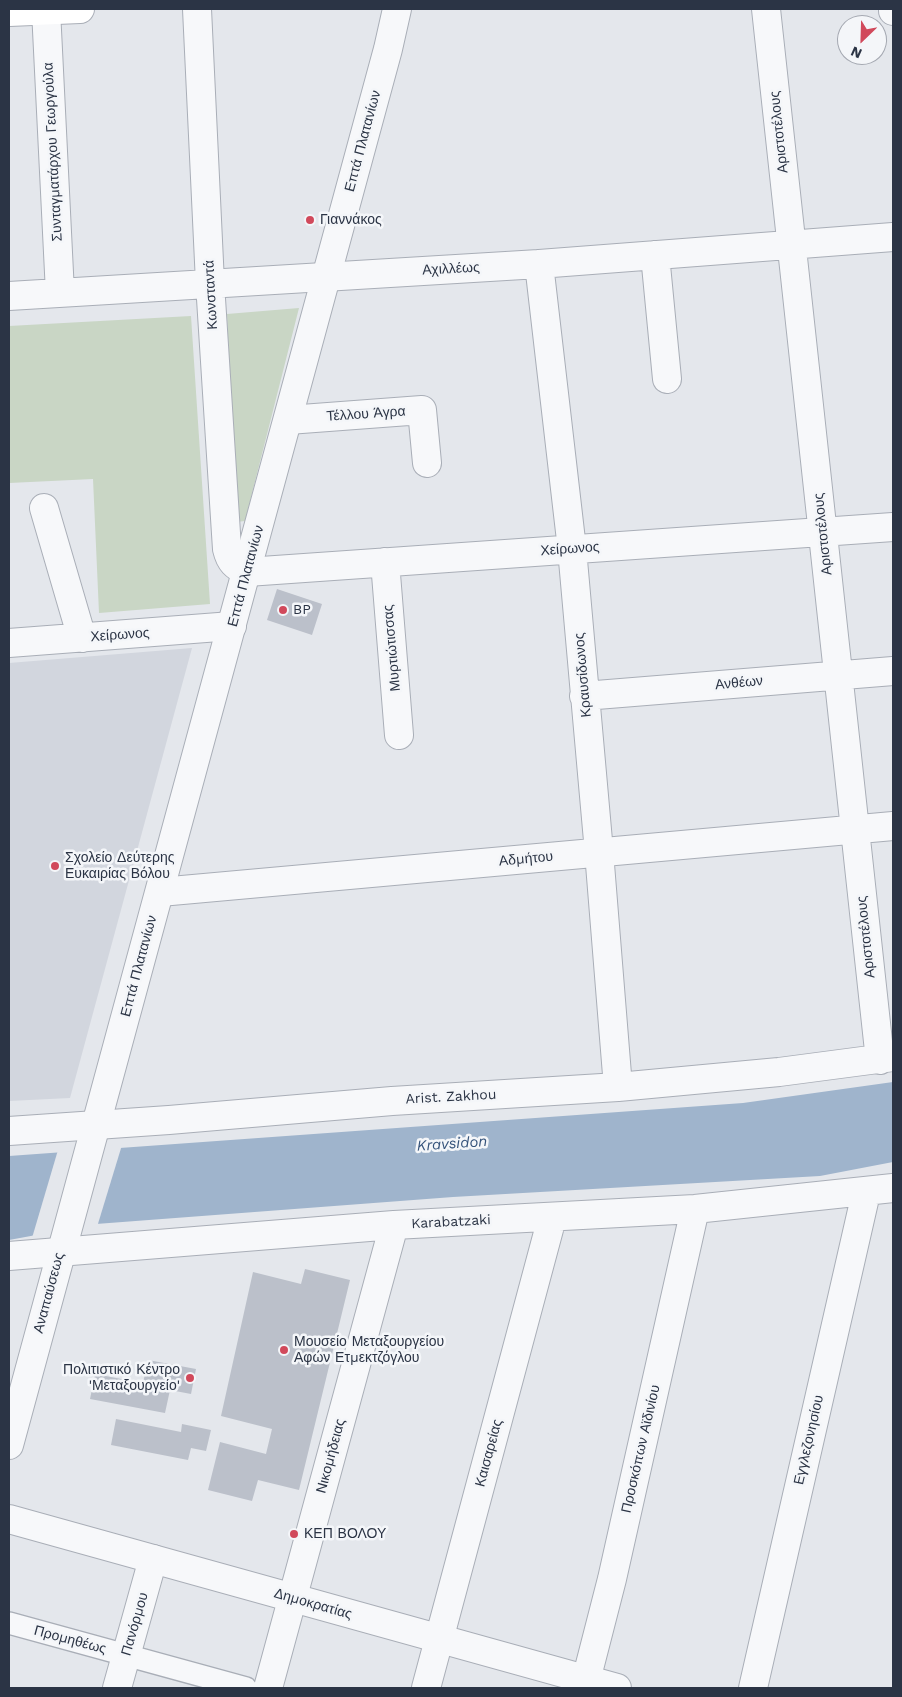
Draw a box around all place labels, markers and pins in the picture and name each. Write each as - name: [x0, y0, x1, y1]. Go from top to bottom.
- place label: Γιαννάκος: [320, 212, 382, 228]
- marker: Γιαννάκος: [304, 214, 316, 226]
- place label: BP: [293, 602, 311, 618]
- marker: BP: [277, 604, 289, 616]
- place label: Σχολείο Δεύτερης Ευκαιρίας Βόλου: [65, 850, 175, 882]
- marker: Σχολείο Δεύτερης Ευκαιρίας Βόλου: [49, 860, 61, 872]
- place label: Μουσείο Μεταξουργείου Αφών Ετμεκτζόγλου: [294, 1334, 444, 1366]
- marker: Μουσείο Μεταξουργείου Αφών Ετμεκτζόγλου: [278, 1344, 290, 1356]
- place label: Πολιτιστικό Κέντρο 'Μεταξουργείο': [63, 1362, 180, 1394]
- marker: Πολιτιστικό Κέντρο 'Μεταξουργείο': [184, 1372, 196, 1384]
- place label: ΚΕΠ ΒΟΛΟΥ: [304, 1526, 386, 1542]
- marker: ΚΕΠ ΒΟΛΟΥ: [288, 1528, 300, 1540]

